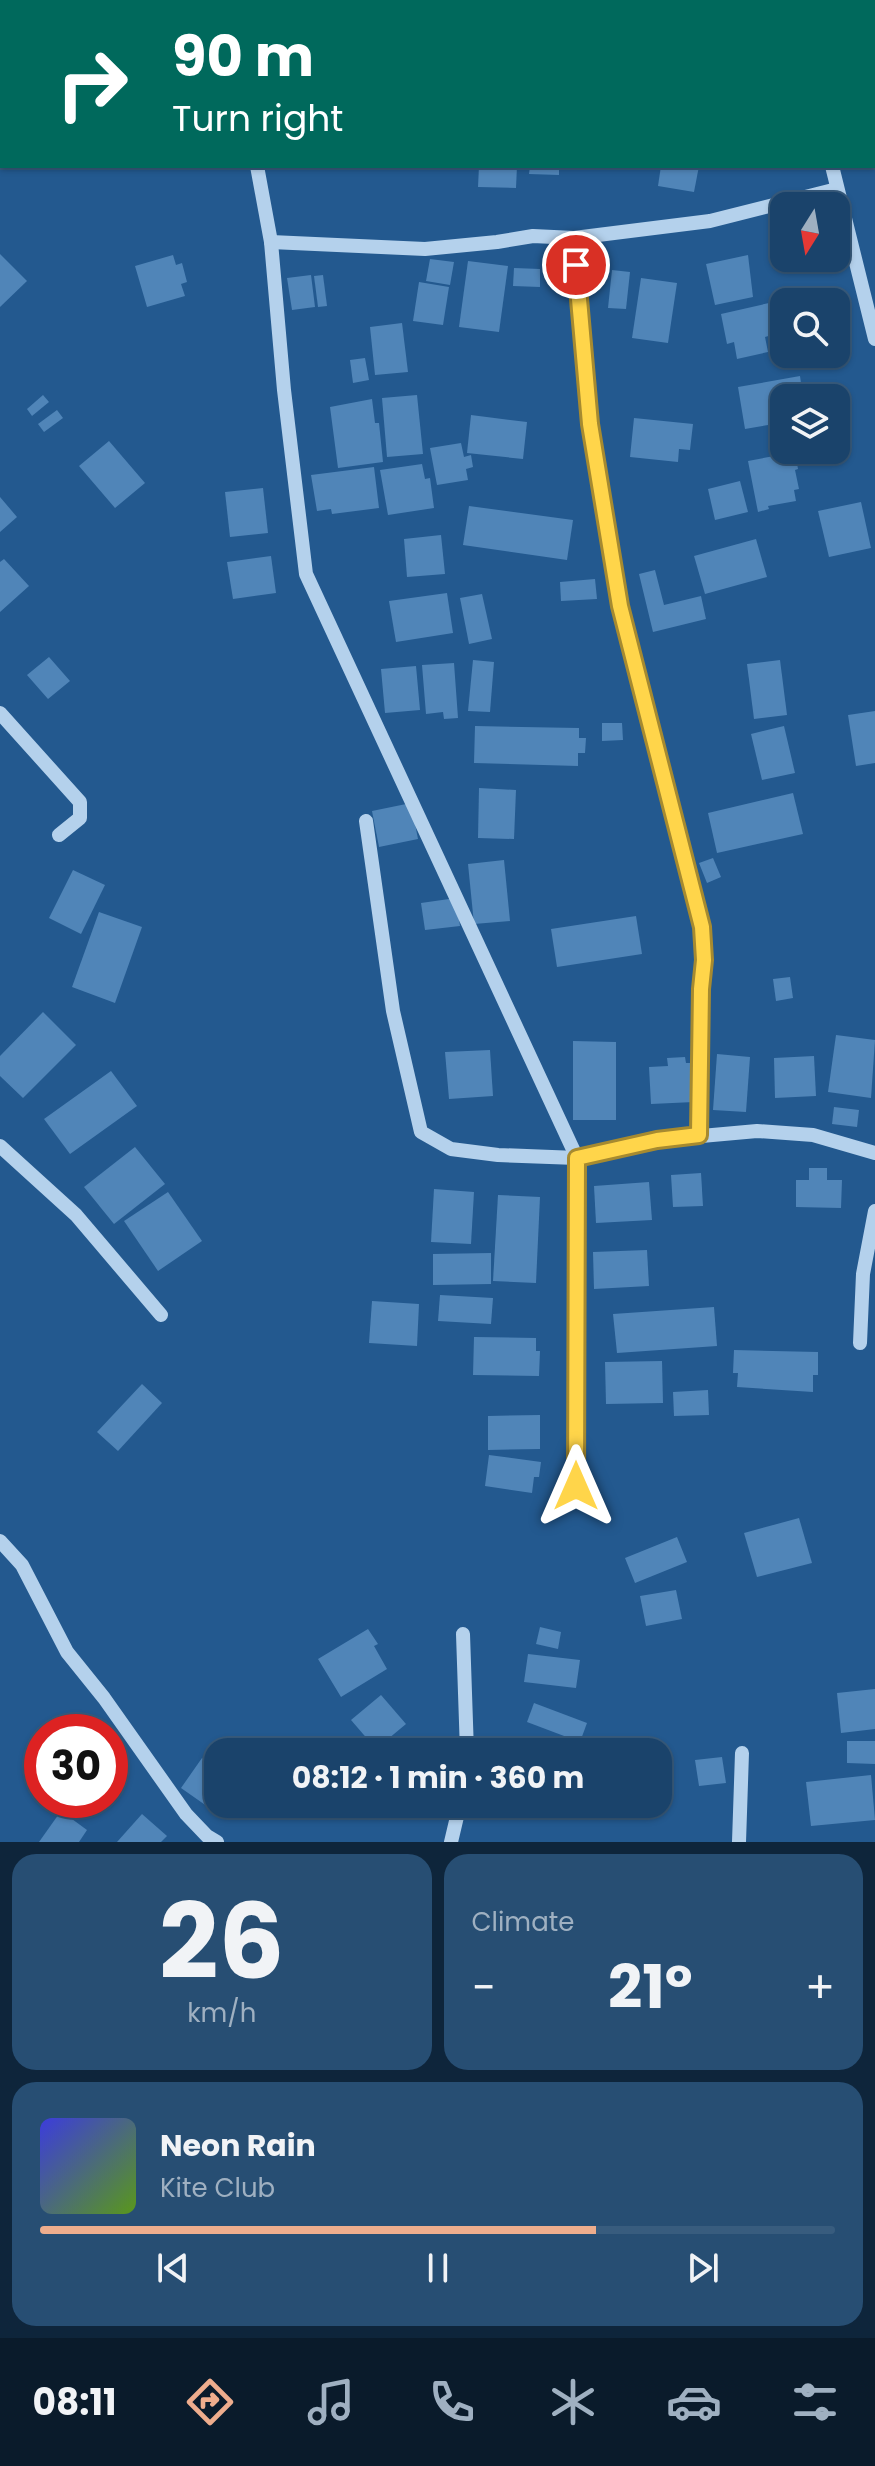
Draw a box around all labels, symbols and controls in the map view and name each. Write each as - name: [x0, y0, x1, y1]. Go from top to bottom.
- text: 90 m: [172, 17, 314, 96]
- icon: right: [40, 32, 144, 136]
- text: Turn right: [172, 93, 343, 144]
- north arrow: [770, 192, 850, 272]
- map controls: [770, 192, 850, 464]
- pin: [542, 231, 610, 299]
- icon: arrive: [554, 243, 598, 287]
- button: search: [770, 288, 850, 368]
- button: layers: [770, 384, 850, 464]
- position arrow: [534, 1444, 618, 1528]
- speed limit sign: 30: [24, 1714, 128, 1818]
- text: 08:12 · 1 min · 360 m: [292, 1756, 584, 1799]
- text: 26: [159, 1869, 285, 2014]
- text: Climate: [472, 1904, 574, 1940]
- text: 21°: [608, 1945, 693, 2029]
- text: −: [472, 1957, 496, 2018]
- text: +: [805, 1957, 835, 2018]
- text: km/h: [187, 1995, 256, 2031]
- text: Neon Rain: [160, 2124, 316, 2167]
- text: Kite Club: [160, 2170, 275, 2206]
- icon: previous: [151, 2246, 195, 2290]
- icon: pause: [416, 2246, 460, 2290]
- icon: next: [681, 2246, 725, 2290]
- icon: directions: [182, 2374, 238, 2430]
- icon: music: [303, 2374, 359, 2430]
- icon: phone: [424, 2374, 480, 2430]
- icon: climate: [545, 2374, 601, 2430]
- icon: car: [666, 2374, 722, 2430]
- icon: filters: [787, 2374, 843, 2430]
- text: 08:11: [32, 2377, 117, 2428]

